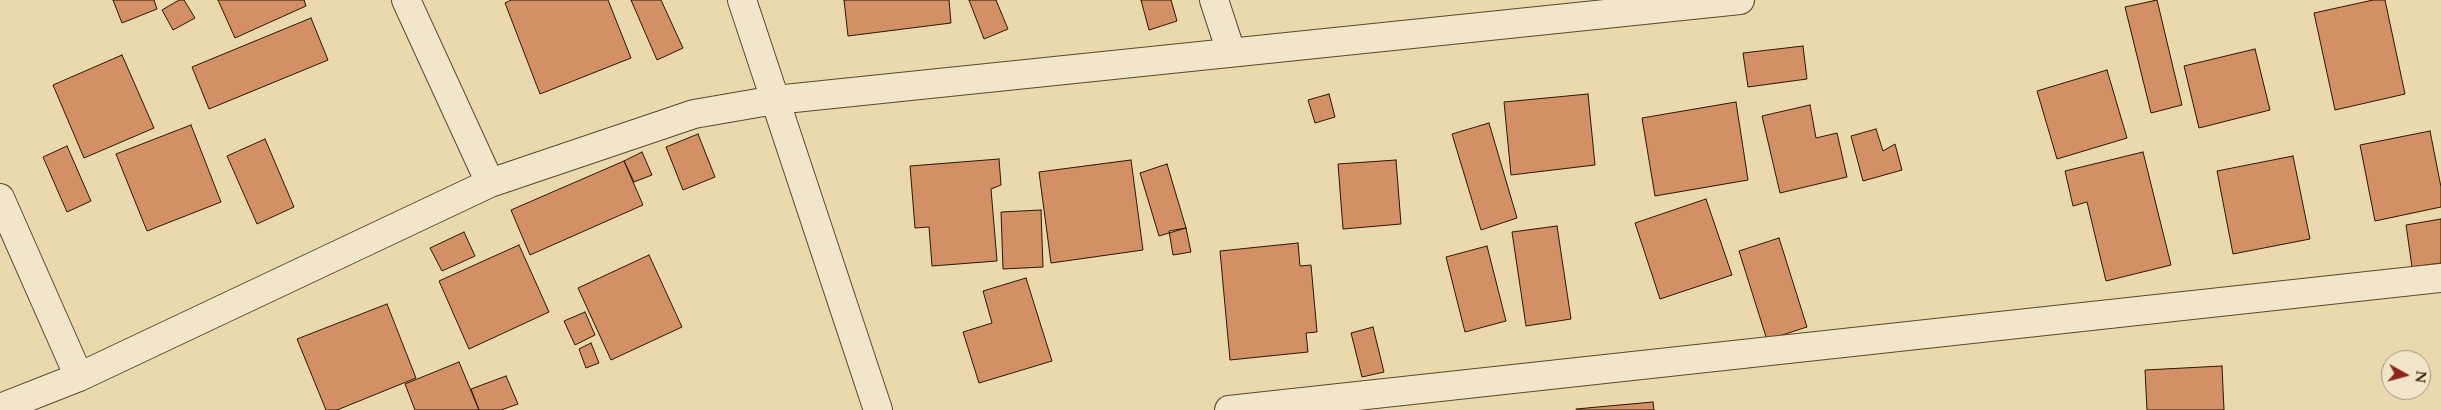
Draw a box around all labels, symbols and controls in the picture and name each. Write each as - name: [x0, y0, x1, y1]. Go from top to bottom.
- north arrow: [2381, 350, 2431, 400]
- text: N: [2410, 370, 2431, 384]

